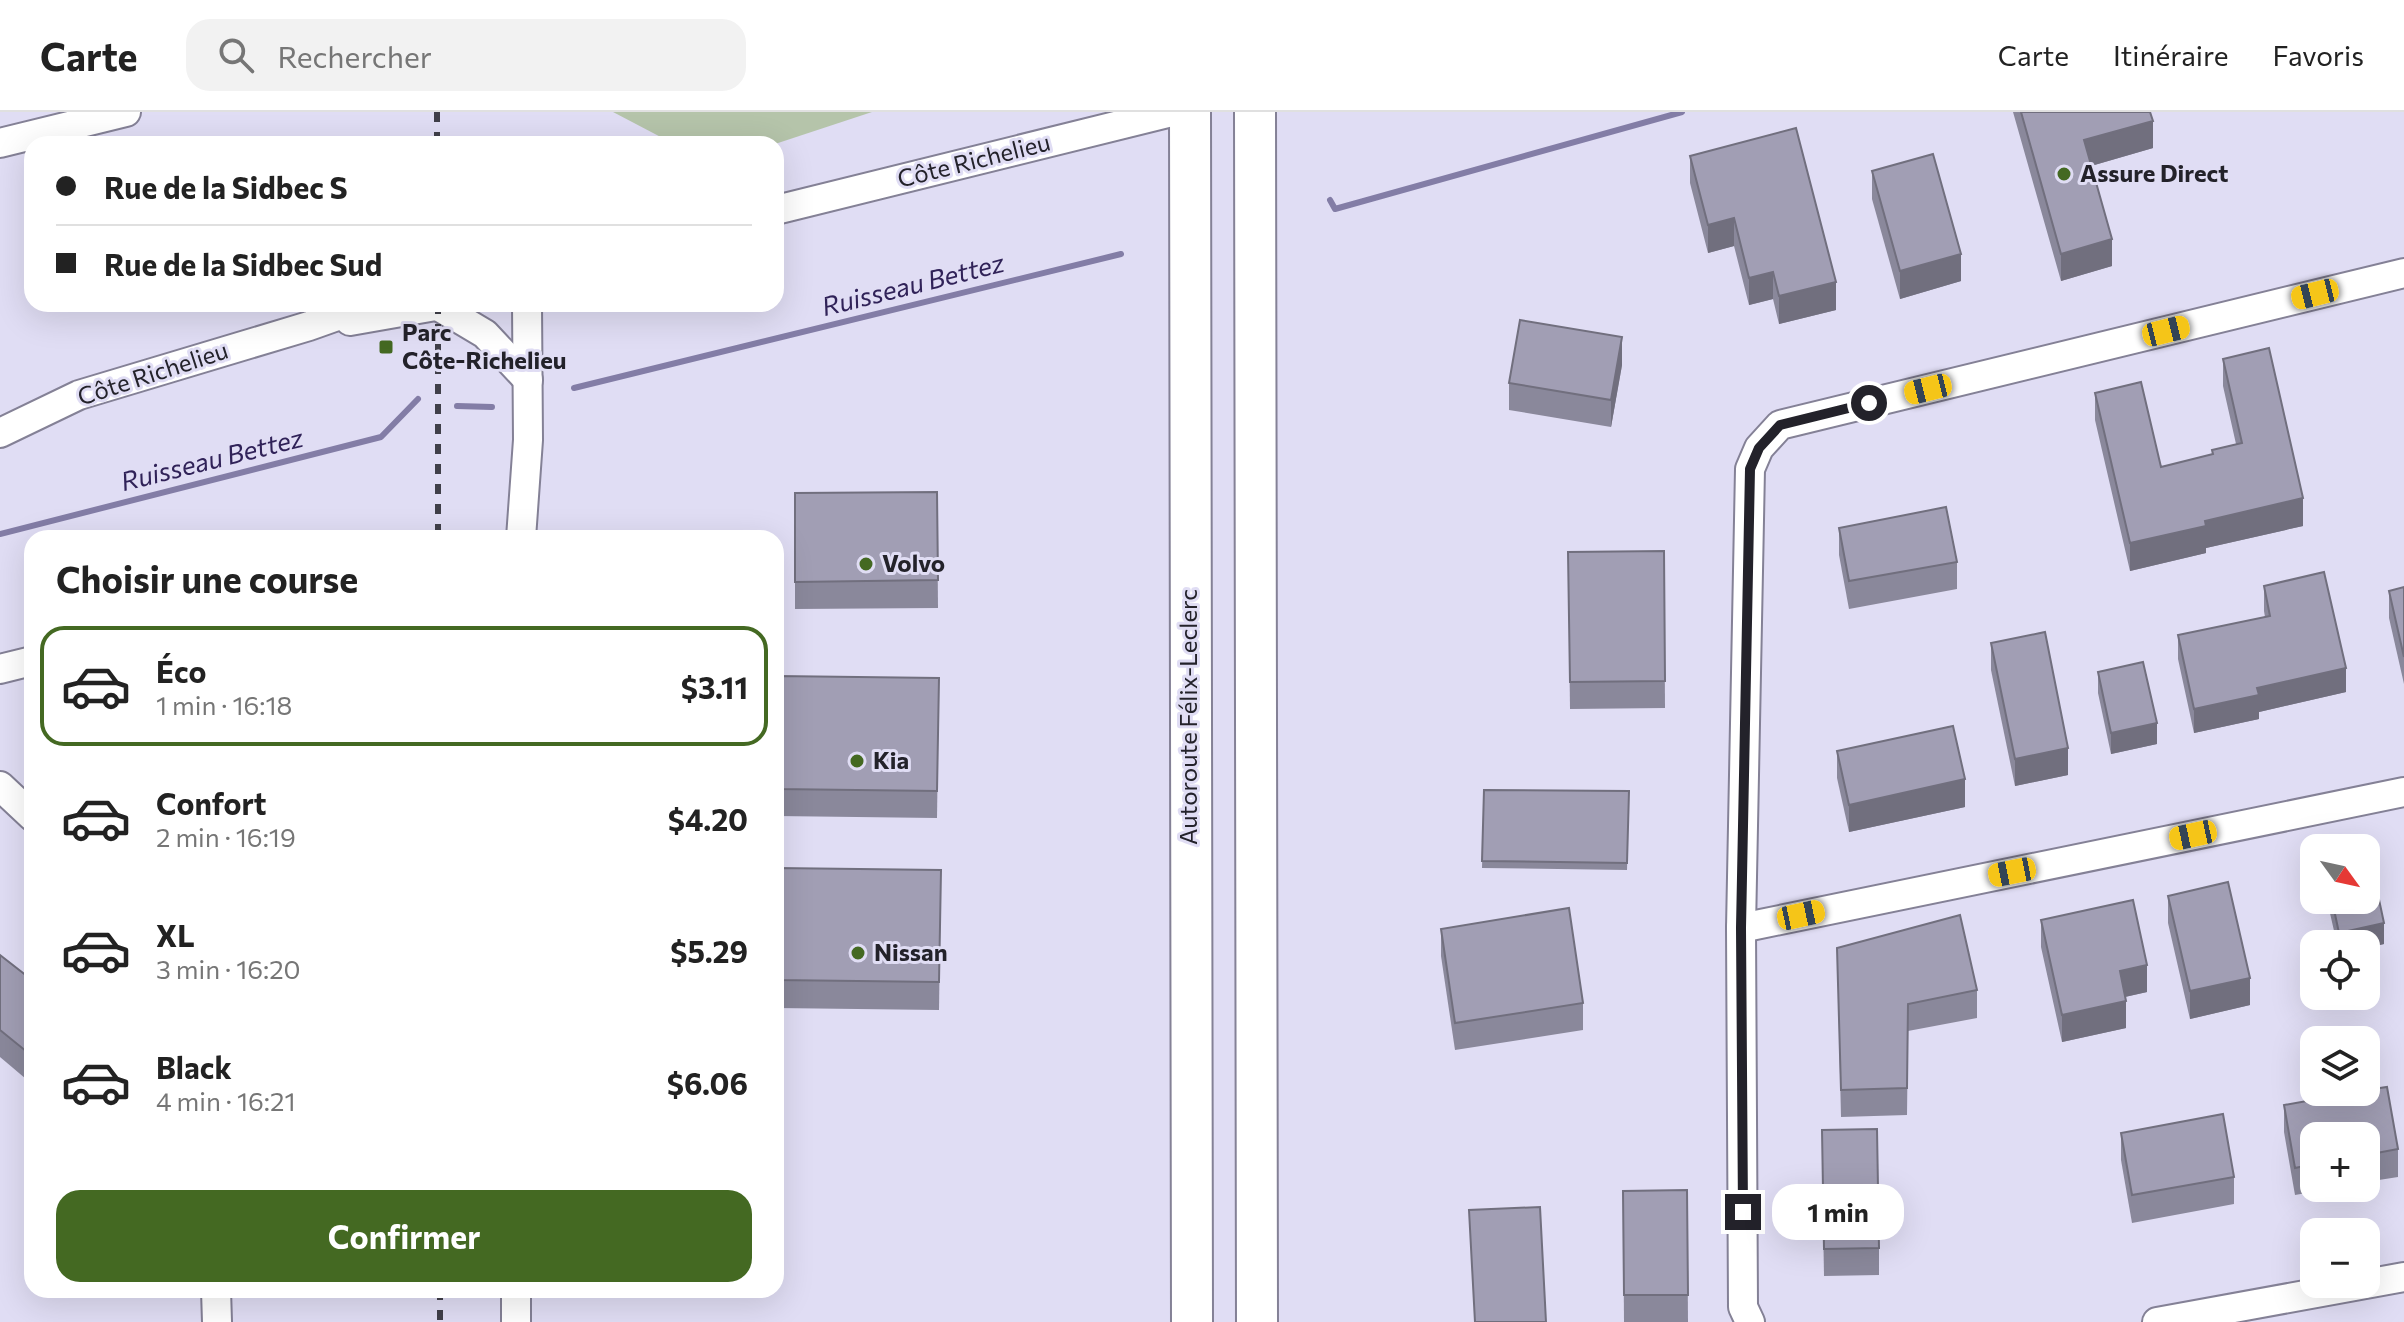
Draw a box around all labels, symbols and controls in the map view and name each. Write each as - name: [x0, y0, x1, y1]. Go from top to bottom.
- search box: [186, 19, 746, 91]
- text: Carte: [40, 32, 138, 79]
- icon: search: [214, 33, 258, 77]
- text: Rechercher: [278, 37, 432, 74]
- text: Carte: [1998, 38, 2069, 72]
- text: Itinéraire: [2113, 38, 2228, 72]
- text: Favoris: [2272, 38, 2364, 72]
- street label: Côte Richelieu: [894, 127, 1053, 193]
- place label: Assure Direct: [2080, 158, 2228, 187]
- marker: Assure Direct: [2055, 165, 2073, 183]
- text: Rue de la Sidbec S: [104, 168, 348, 205]
- text: Rue de la Sidbec Sud: [104, 245, 382, 282]
- water label: Ruisseau Bettez: [818, 246, 1007, 321]
- car: [2289, 277, 2341, 311]
- car: [2140, 314, 2192, 348]
- place label: Parc Côte-Richelieu: [402, 317, 567, 374]
- street label: Côte Richelieu: [74, 335, 231, 411]
- marker: Parc Côte-Richelieu: [377, 338, 395, 356]
- car: [1902, 372, 1954, 406]
- route start: [1851, 385, 1887, 421]
- water label: Ruisseau Bettez: [117, 421, 306, 496]
- place label: Volvo: [882, 548, 945, 577]
- marker: Volvo: [857, 555, 875, 573]
- text: Choisir une course: [56, 556, 358, 600]
- street label: Autoroute Félix-Leclerc: [1173, 589, 1202, 845]
- icon: car: [60, 650, 132, 722]
- text: Éco: [156, 652, 206, 689]
- text: $3.11: [681, 668, 748, 705]
- text: 1 min · 16:18: [156, 689, 292, 720]
- place label: Kia: [873, 745, 909, 774]
- marker: Kia: [848, 752, 866, 770]
- icon: car: [60, 782, 132, 854]
- text: Confort: [156, 784, 267, 821]
- text: $4.20: [668, 800, 748, 837]
- car: [2167, 818, 2219, 852]
- text: 2 min · 16:19: [156, 821, 296, 852]
- north arrow: [2300, 834, 2380, 914]
- map controls: [2300, 834, 2380, 1298]
- car: [1986, 856, 2038, 888]
- car: [1775, 898, 1827, 932]
- icon: car: [60, 914, 132, 986]
- text: XL: [156, 916, 195, 953]
- button: locate: [2300, 930, 2380, 1010]
- text: $5.29: [670, 932, 748, 969]
- place label: Nissan: [874, 937, 948, 966]
- marker: Nissan: [849, 944, 867, 962]
- text: 3 min · 16:20: [156, 953, 301, 984]
- button: layers: [2300, 1026, 2380, 1106]
- icon: car: [60, 1046, 132, 1118]
- text: Black: [156, 1048, 232, 1085]
- text: $6.06: [667, 1064, 748, 1101]
- text: 4 min · 16:21: [156, 1085, 296, 1116]
- button: +: [2300, 1122, 2380, 1202]
- callout: 1 min: [1771, 1184, 1903, 1240]
- button: Confirmer: [56, 1190, 752, 1282]
- route end: [1725, 1194, 1761, 1230]
- text: 1 min: [1807, 1196, 1869, 1227]
- button: −: [2300, 1218, 2380, 1298]

